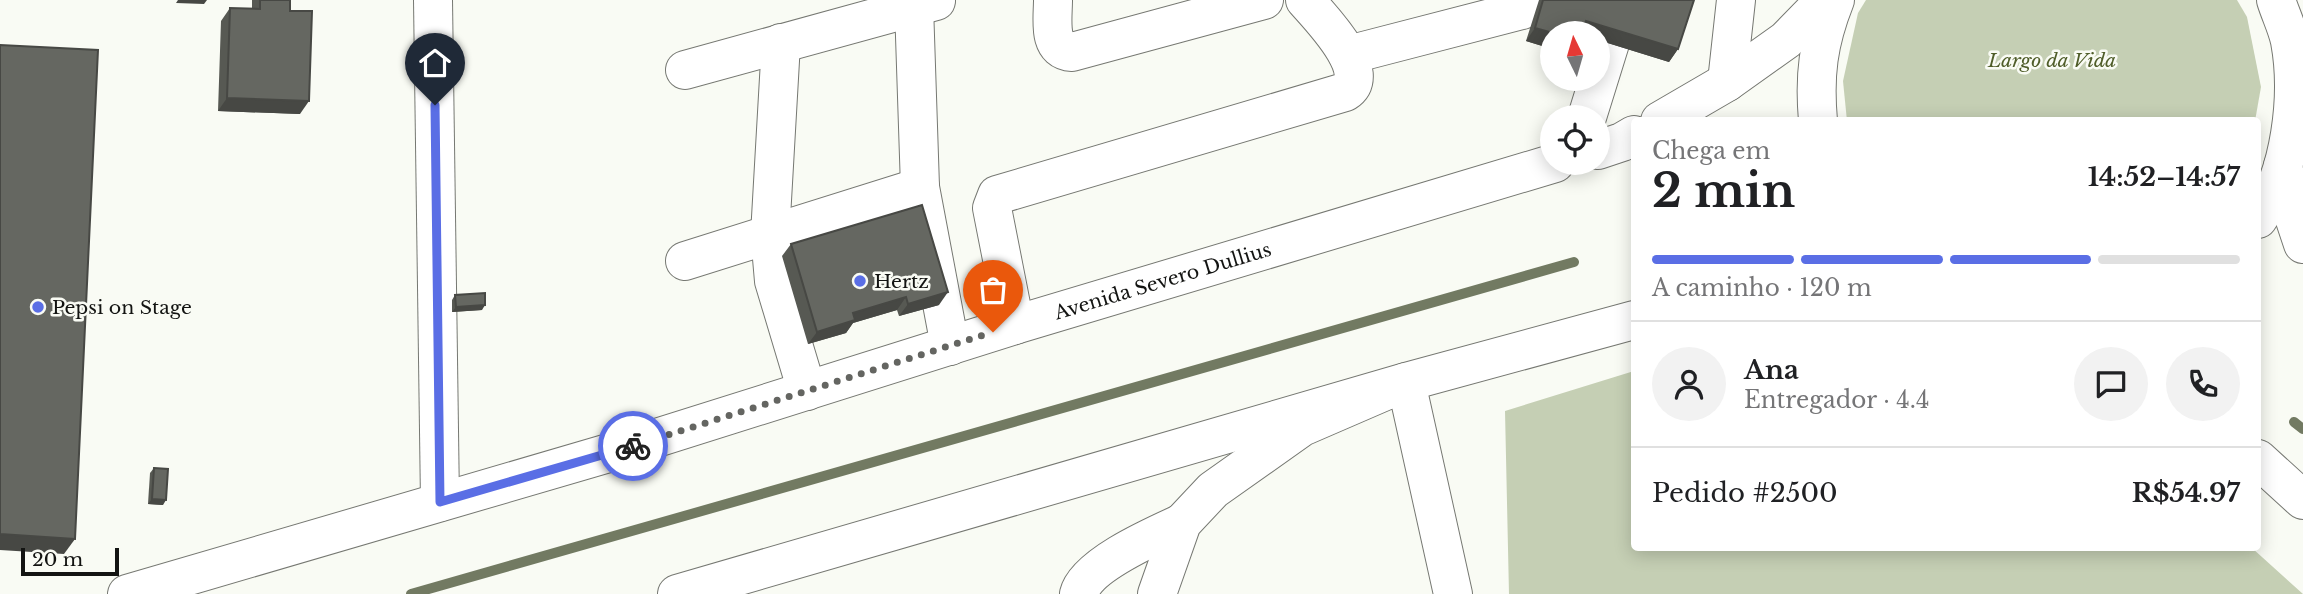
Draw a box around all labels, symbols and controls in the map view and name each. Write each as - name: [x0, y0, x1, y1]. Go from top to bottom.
- north arrow: [1540, 21, 1610, 91]
- map controls: [1540, 21, 1610, 175]
- pin: [405, 33, 465, 105]
- icon: home: [416, 44, 454, 82]
- park label: Largo da Vida: [1987, 49, 2116, 72]
- button: locate: [1540, 105, 1610, 175]
- text: Chega em: [1652, 137, 1770, 165]
- text: 14:52–14:57: [2088, 161, 2240, 193]
- text: 2 min: [1652, 162, 1795, 219]
- street label: Avenida Severo Dullius: [1050, 237, 1274, 324]
- pin: [963, 260, 1023, 332]
- place label: Hertz: [874, 270, 929, 293]
- icon: bag: [974, 271, 1012, 309]
- marker: Hertz: [852, 273, 868, 289]
- text: A caminho · 120 m: [1652, 274, 1872, 302]
- place label: Pepsi on Stage: [52, 296, 192, 319]
- marker: Pepsi on Stage: [30, 299, 46, 315]
- button: person: [1652, 347, 1726, 421]
- button: chat: [2074, 347, 2148, 421]
- button: phone: [2166, 347, 2240, 421]
- text: Ana: [1744, 354, 1799, 386]
- text: Entregador · 4.4: [1744, 386, 1929, 414]
- courier: [598, 411, 668, 481]
- icon: bike: [614, 427, 652, 465]
- text: Pedido #2500: [1652, 477, 1838, 509]
- text: R$54.97: [2132, 477, 2240, 509]
- scale bar: [21, 545, 119, 577]
- text: 20 m: [32, 548, 83, 571]

